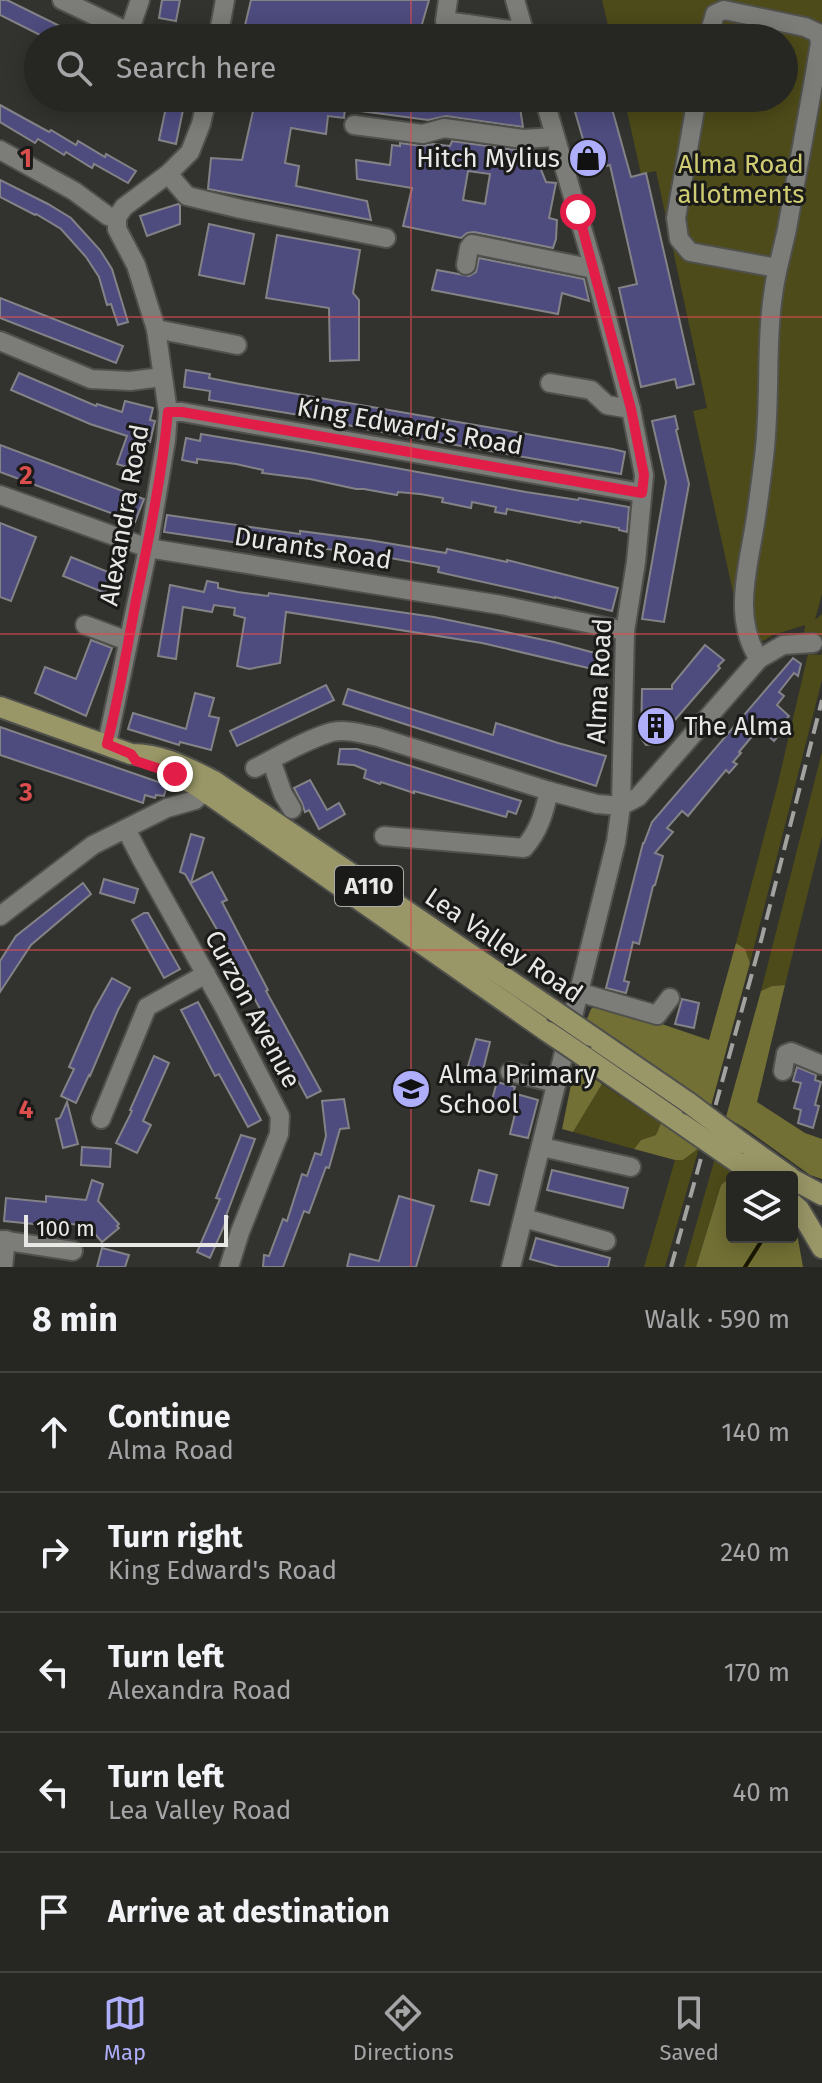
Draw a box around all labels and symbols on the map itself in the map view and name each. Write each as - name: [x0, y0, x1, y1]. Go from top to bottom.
- shop icon: Hitch Mylius: [567, 137, 609, 179]
- text: 1: [20, 143, 32, 174]
- place label: Hitch Mylius: [416, 143, 560, 174]
- park label: Alma Road allotments: [678, 149, 804, 210]
- route start: [560, 194, 596, 230]
- street label: King Edward's Road: [294, 391, 525, 462]
- street label: Alexandra Road: [93, 422, 156, 608]
- text: 2: [19, 460, 33, 491]
- street label: Durants Road: [232, 521, 394, 576]
- street label: Alma Road: [581, 617, 618, 745]
- building icon: The Alma: [635, 705, 677, 747]
- place label: The Alma: [684, 711, 793, 742]
- route end: [157, 756, 193, 792]
- text: 3: [18, 777, 33, 808]
- road number: A110: [335, 866, 403, 906]
- street label: Lea Valley Road: [419, 881, 588, 1010]
- street label: Curzon Avenue: [198, 925, 307, 1093]
- place label: Alma Primary School: [439, 1059, 596, 1120]
- school or university icon: Alma Primary School: [390, 1068, 432, 1110]
- text: 4: [19, 1094, 34, 1125]
- scale bar: [24, 1211, 228, 1247]

